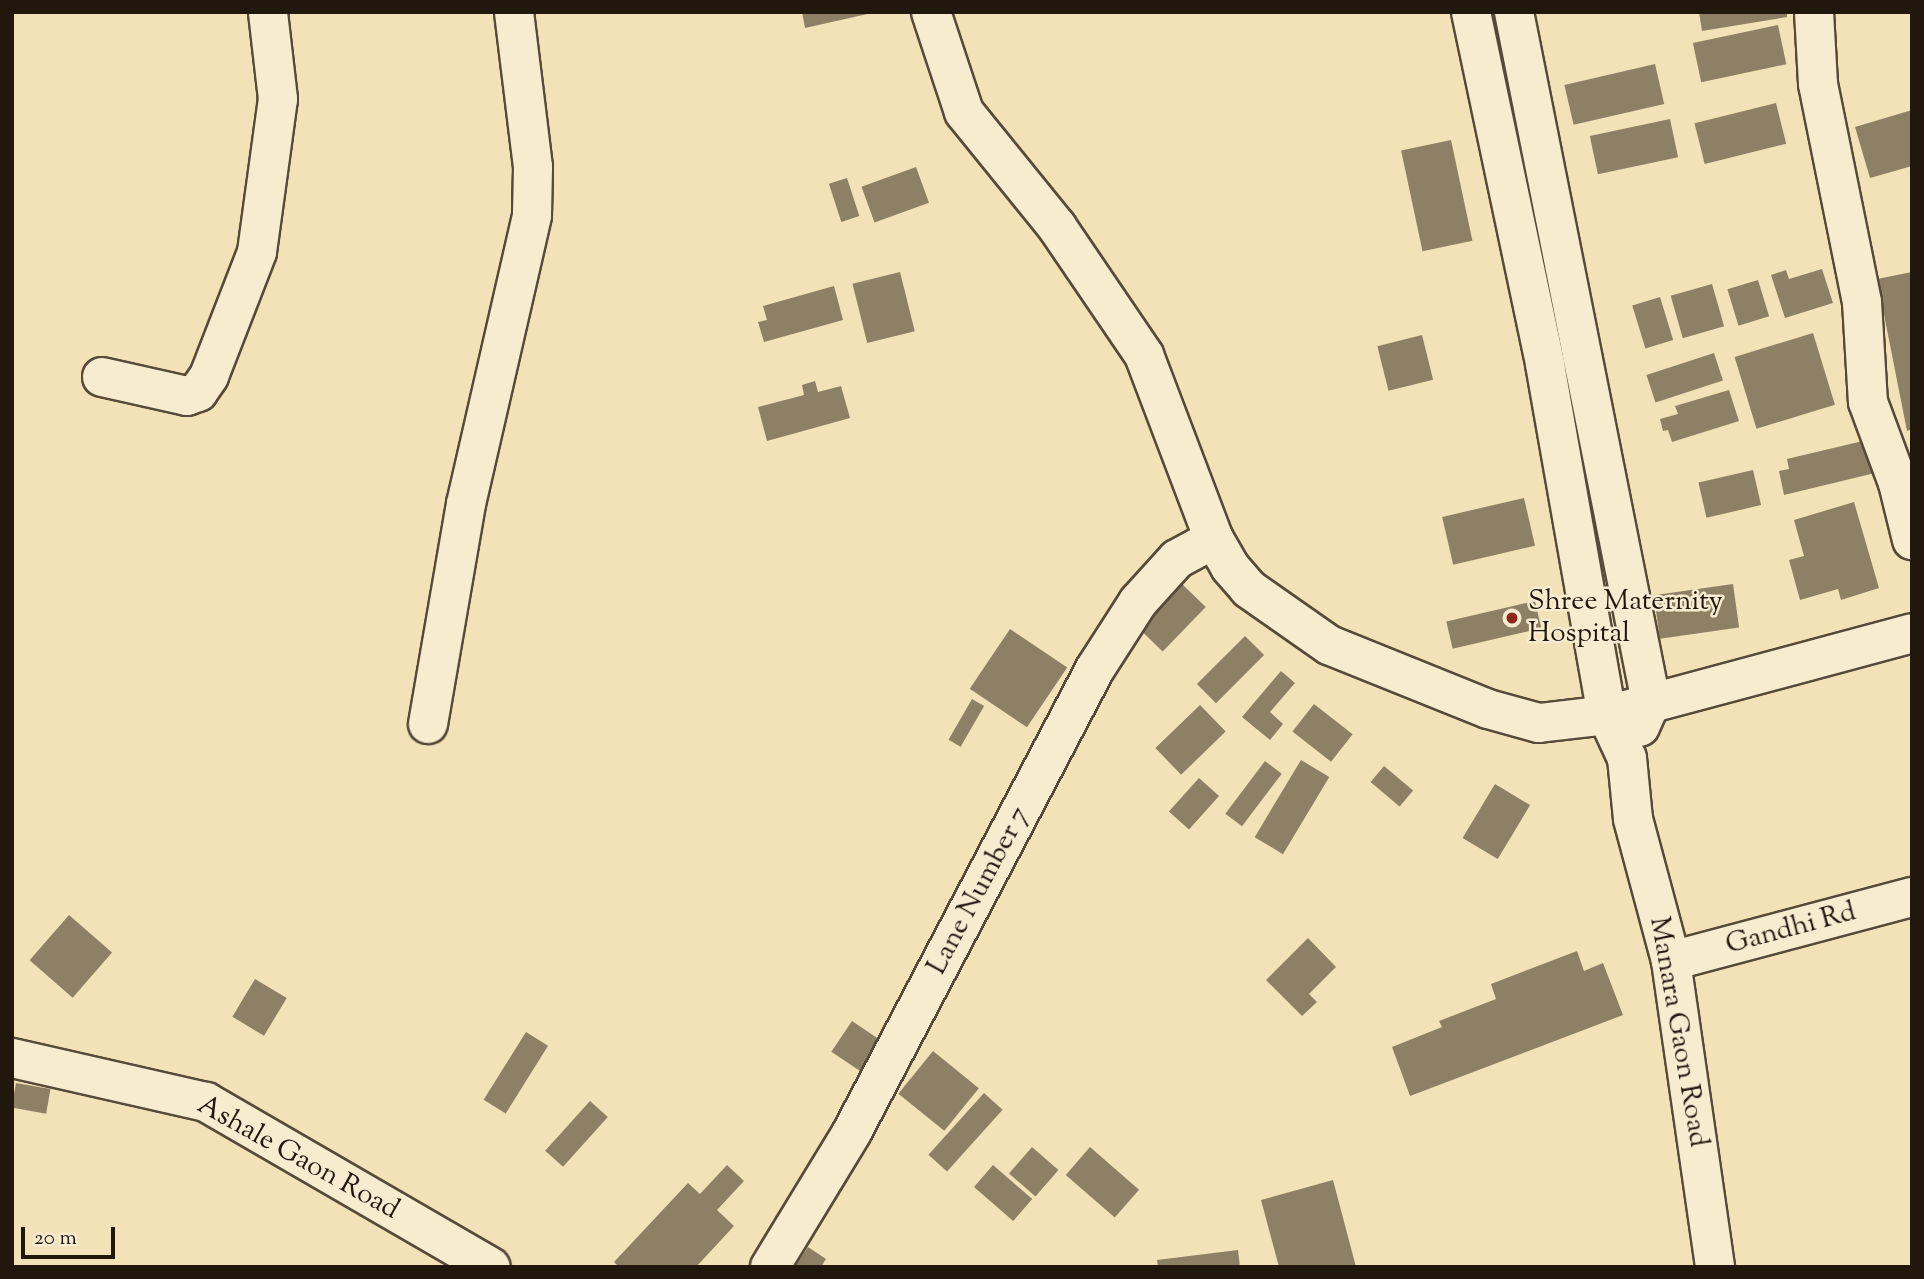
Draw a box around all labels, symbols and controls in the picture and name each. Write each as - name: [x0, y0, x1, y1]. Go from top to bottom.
- place label: Shree Maternity Hospital: [1528, 585, 1723, 651]
- marker: Shree Maternity Hospital: [1502, 608, 1522, 628]
- street label: Lane Number 7: [921, 801, 1037, 981]
- street label: Gandhi Rd: [1722, 896, 1860, 962]
- street label: Manara Gaon Road: [1641, 914, 1715, 1150]
- street label: Ashale Gaon Road: [191, 1089, 405, 1227]
- scale bar: [24, 1212, 119, 1256]
- text: 20 m: [34, 1224, 77, 1254]

